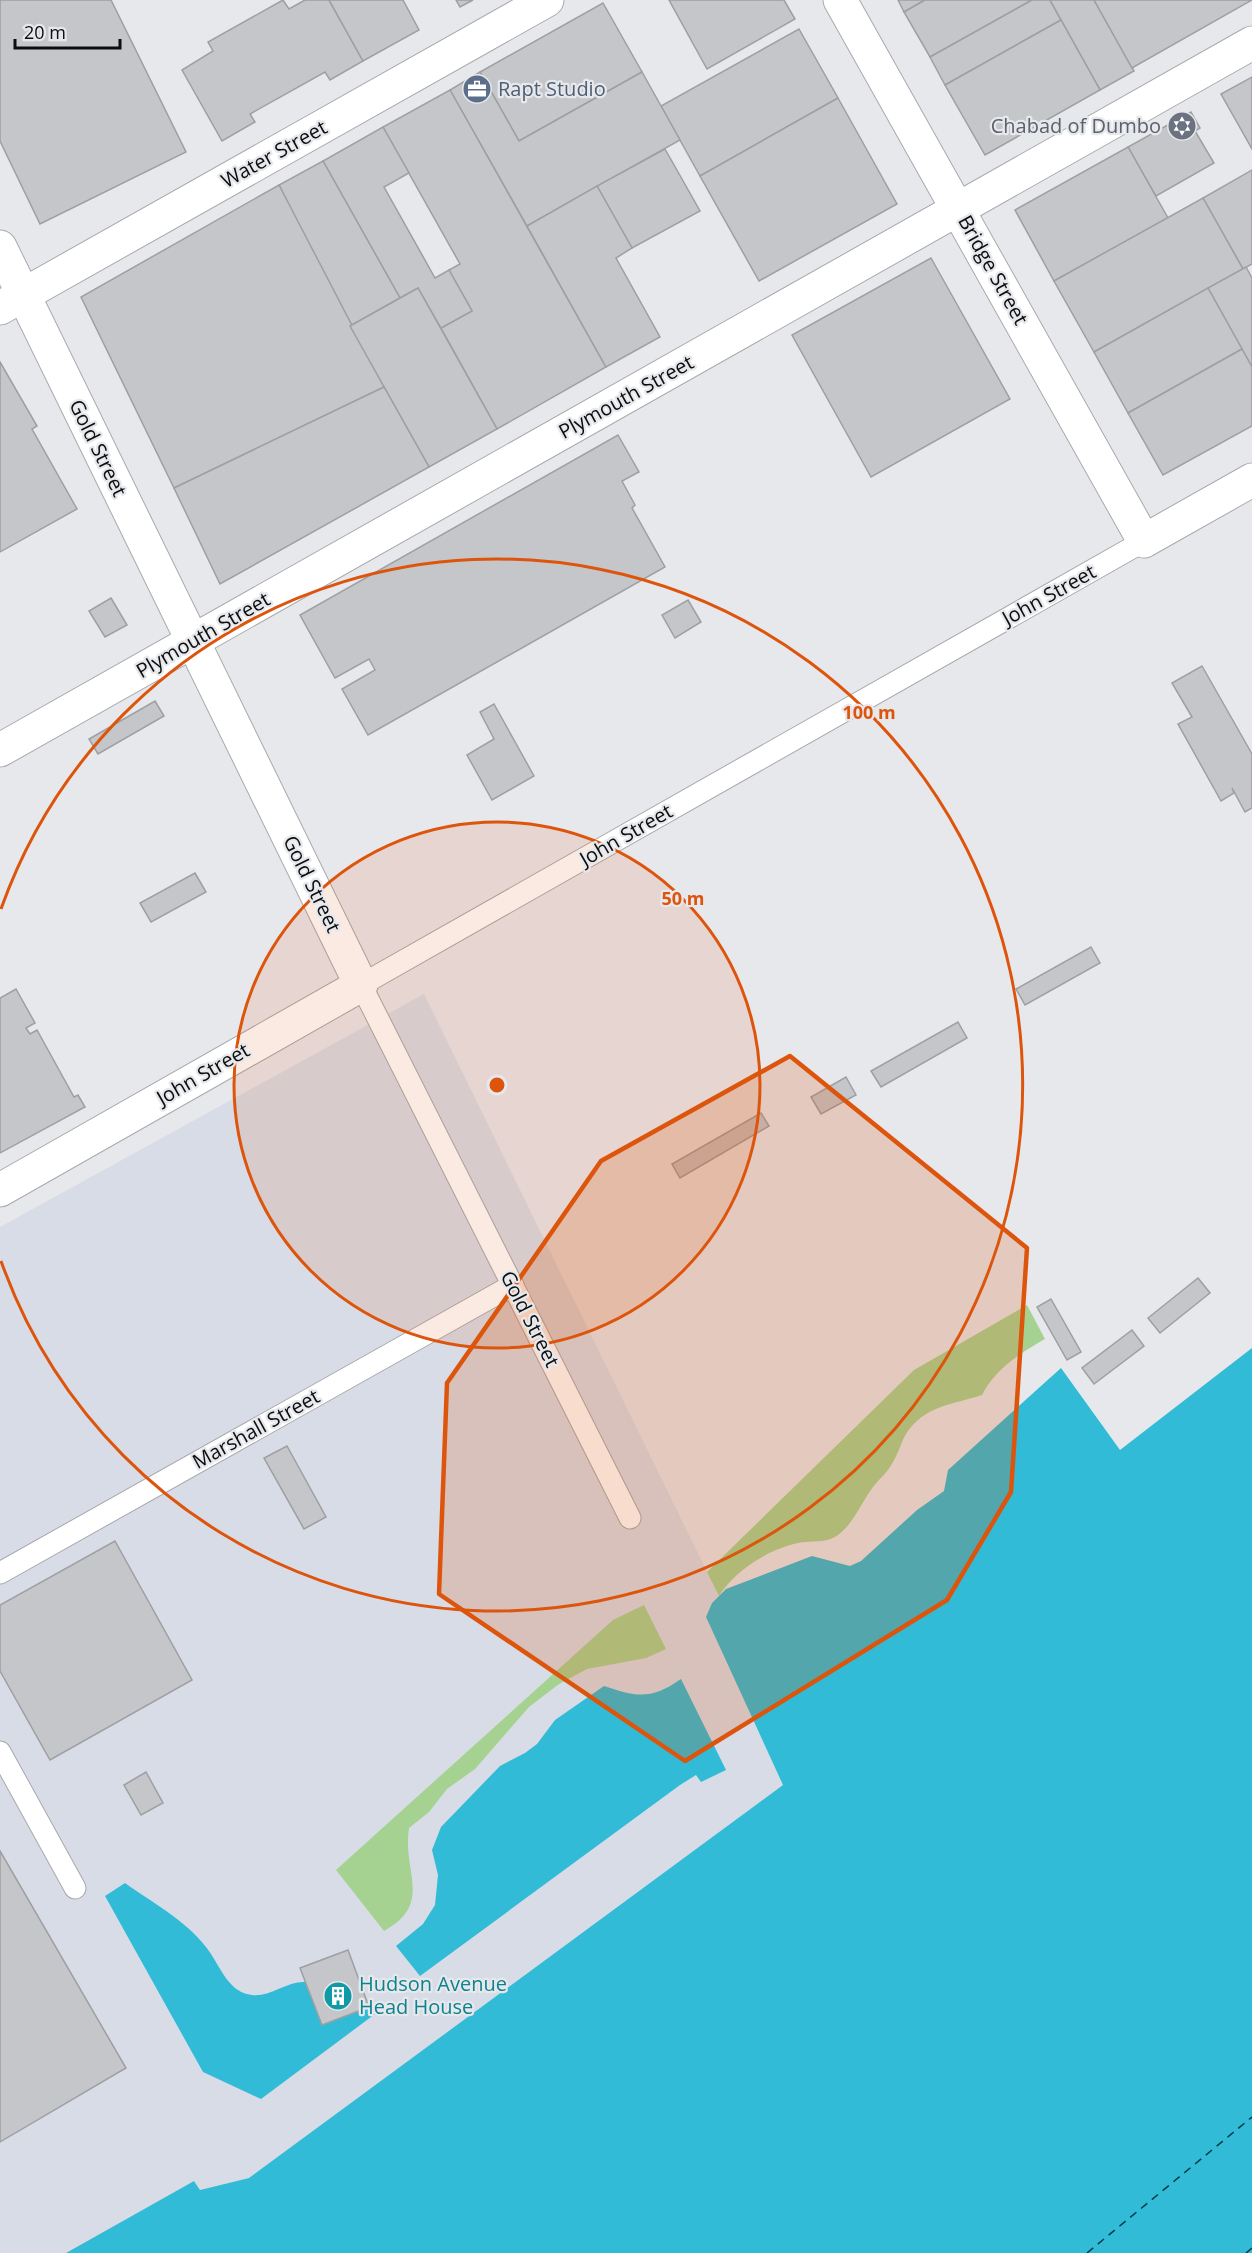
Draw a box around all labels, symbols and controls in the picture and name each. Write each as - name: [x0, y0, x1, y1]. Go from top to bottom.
- scale bar: [15, 12, 120, 50]
- text: 20 m: [24, 20, 66, 44]
- office icon: Rapt Studio: [461, 73, 493, 105]
- place label: Rapt Studio: [498, 75, 606, 102]
- synagogue icon: Chabad of Dumbo: [1166, 110, 1198, 142]
- place label: Chabad of Dumbo: [991, 112, 1161, 139]
- street label: Water Street: [216, 113, 332, 194]
- street label: Bridge Street: [952, 210, 1035, 329]
- street label: Plymouth Street: [553, 348, 698, 445]
- street label: Gold Street: [63, 395, 134, 501]
- street label: John Street: [995, 558, 1100, 632]
- street label: Plymouth Street: [131, 585, 275, 684]
- text: 100 m: [842, 700, 896, 724]
- street label: John Street: [573, 797, 677, 873]
- street label: Gold Street: [277, 831, 348, 937]
- text: 50 m: [662, 886, 704, 910]
- street label: John Street: [150, 1036, 254, 1112]
- centre of rings: [487, 1075, 507, 1095]
- street label: Gold Street: [495, 1266, 566, 1372]
- street label: Marshall Street: [187, 1382, 324, 1475]
- place label: Hudson Avenue Head House: [359, 1970, 507, 2020]
- building icon: Hudson Avenue Head House: [322, 1980, 354, 2012]

